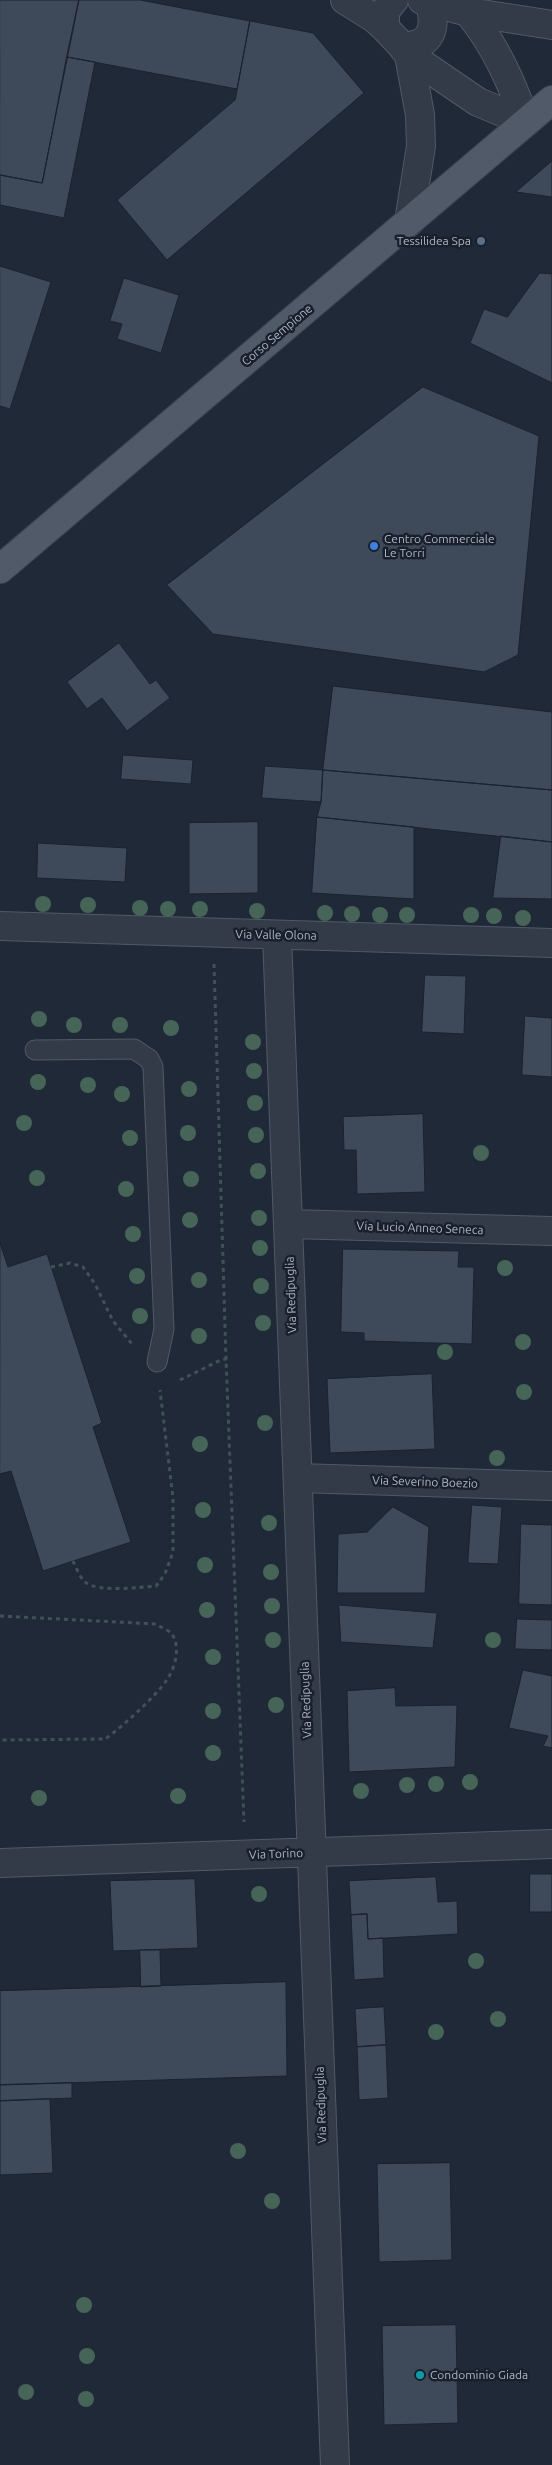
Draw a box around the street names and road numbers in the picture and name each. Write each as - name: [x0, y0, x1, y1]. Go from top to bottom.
- street label: Corso Sempione: [239, 301, 315, 369]
- street label: Via Valle Olona: [235, 927, 317, 943]
- street label: Via Lucio Anneo Seneca: [356, 1219, 484, 1237]
- street label: Via Redipuglia: [282, 1256, 300, 1334]
- street label: Via Severino Boezio: [372, 1473, 478, 1491]
- street label: Via Redipuglia: [297, 1661, 315, 1739]
- street label: Via Torino: [249, 1846, 303, 1862]
- street label: Via Redipuglia: [312, 2066, 330, 2144]

